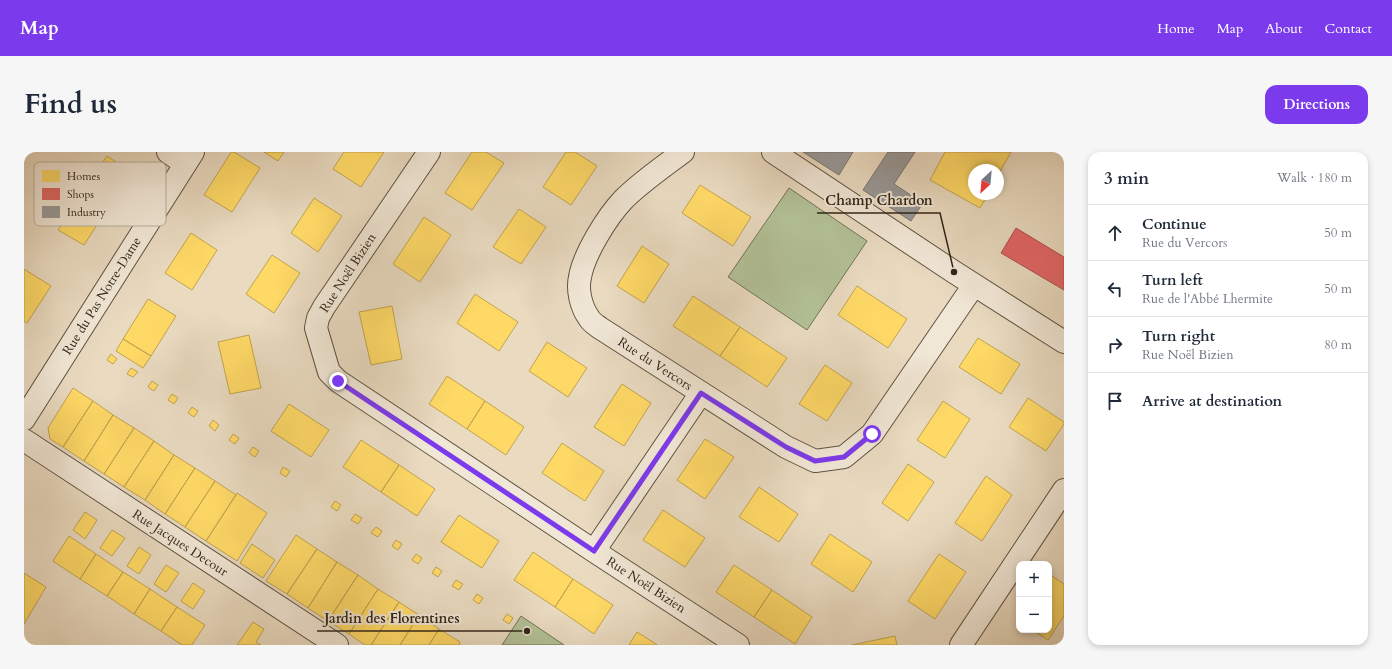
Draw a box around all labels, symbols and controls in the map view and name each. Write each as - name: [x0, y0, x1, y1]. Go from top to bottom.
- text: Map: [20, 15, 59, 41]
- text: Home: [1157, 19, 1195, 38]
- text: Map: [1217, 19, 1243, 38]
- text: About: [1265, 19, 1302, 38]
- text: Contact: [1324, 19, 1372, 38]
- text: Find us: [24, 85, 117, 123]
- button: Directions: [1265, 85, 1368, 124]
- legend: [34, 162, 166, 226]
- north arrow: [968, 164, 1004, 200]
- text: 3 min: [1104, 167, 1149, 190]
- text: Homes: [67, 169, 100, 184]
- text: Walk · 180 m: [1277, 169, 1352, 187]
- text: Shops: [67, 187, 94, 202]
- callout: Champ Chardon: [817, 187, 940, 213]
- text: Champ Chardon: [825, 191, 933, 210]
- text: Industry: [67, 205, 106, 220]
- text: Continue: [1142, 214, 1207, 234]
- icon: ahead: [1104, 222, 1126, 244]
- text: 50 m: [1324, 224, 1352, 242]
- street label: Rue Noël Bizien: [316, 229, 381, 316]
- street label: Rue du Pas Notre-Dame: [58, 233, 146, 358]
- text: Rue du Vercors: [1142, 234, 1227, 252]
- text: Turn left: [1142, 270, 1203, 290]
- icon: left: [1104, 278, 1126, 300]
- text: 50 m: [1324, 280, 1352, 298]
- text: Rue de l'Abbé Lhermite: [1142, 290, 1273, 308]
- text: Turn right: [1142, 326, 1215, 346]
- street label: Rue du Vercors: [614, 333, 696, 395]
- icon: right: [1104, 334, 1126, 356]
- text: 80 m: [1324, 336, 1352, 354]
- text: Rue Noël Bizien: [1142, 346, 1234, 364]
- route end: [329, 372, 347, 390]
- icon: arrive: [1104, 390, 1126, 412]
- text: Arrive at destination: [1142, 391, 1282, 411]
- route start: [863, 425, 881, 443]
- street label: Rue Jacques Decour: [129, 505, 231, 581]
- street label: Rue Noël Bizien: [603, 553, 690, 618]
- map controls: [1016, 561, 1052, 633]
- button: +: [1016, 561, 1052, 597]
- button: −: [1016, 597, 1052, 633]
- callout: Jardin des Florentines: [317, 605, 468, 631]
- text: Jardin des Florentines: [322, 609, 460, 628]

